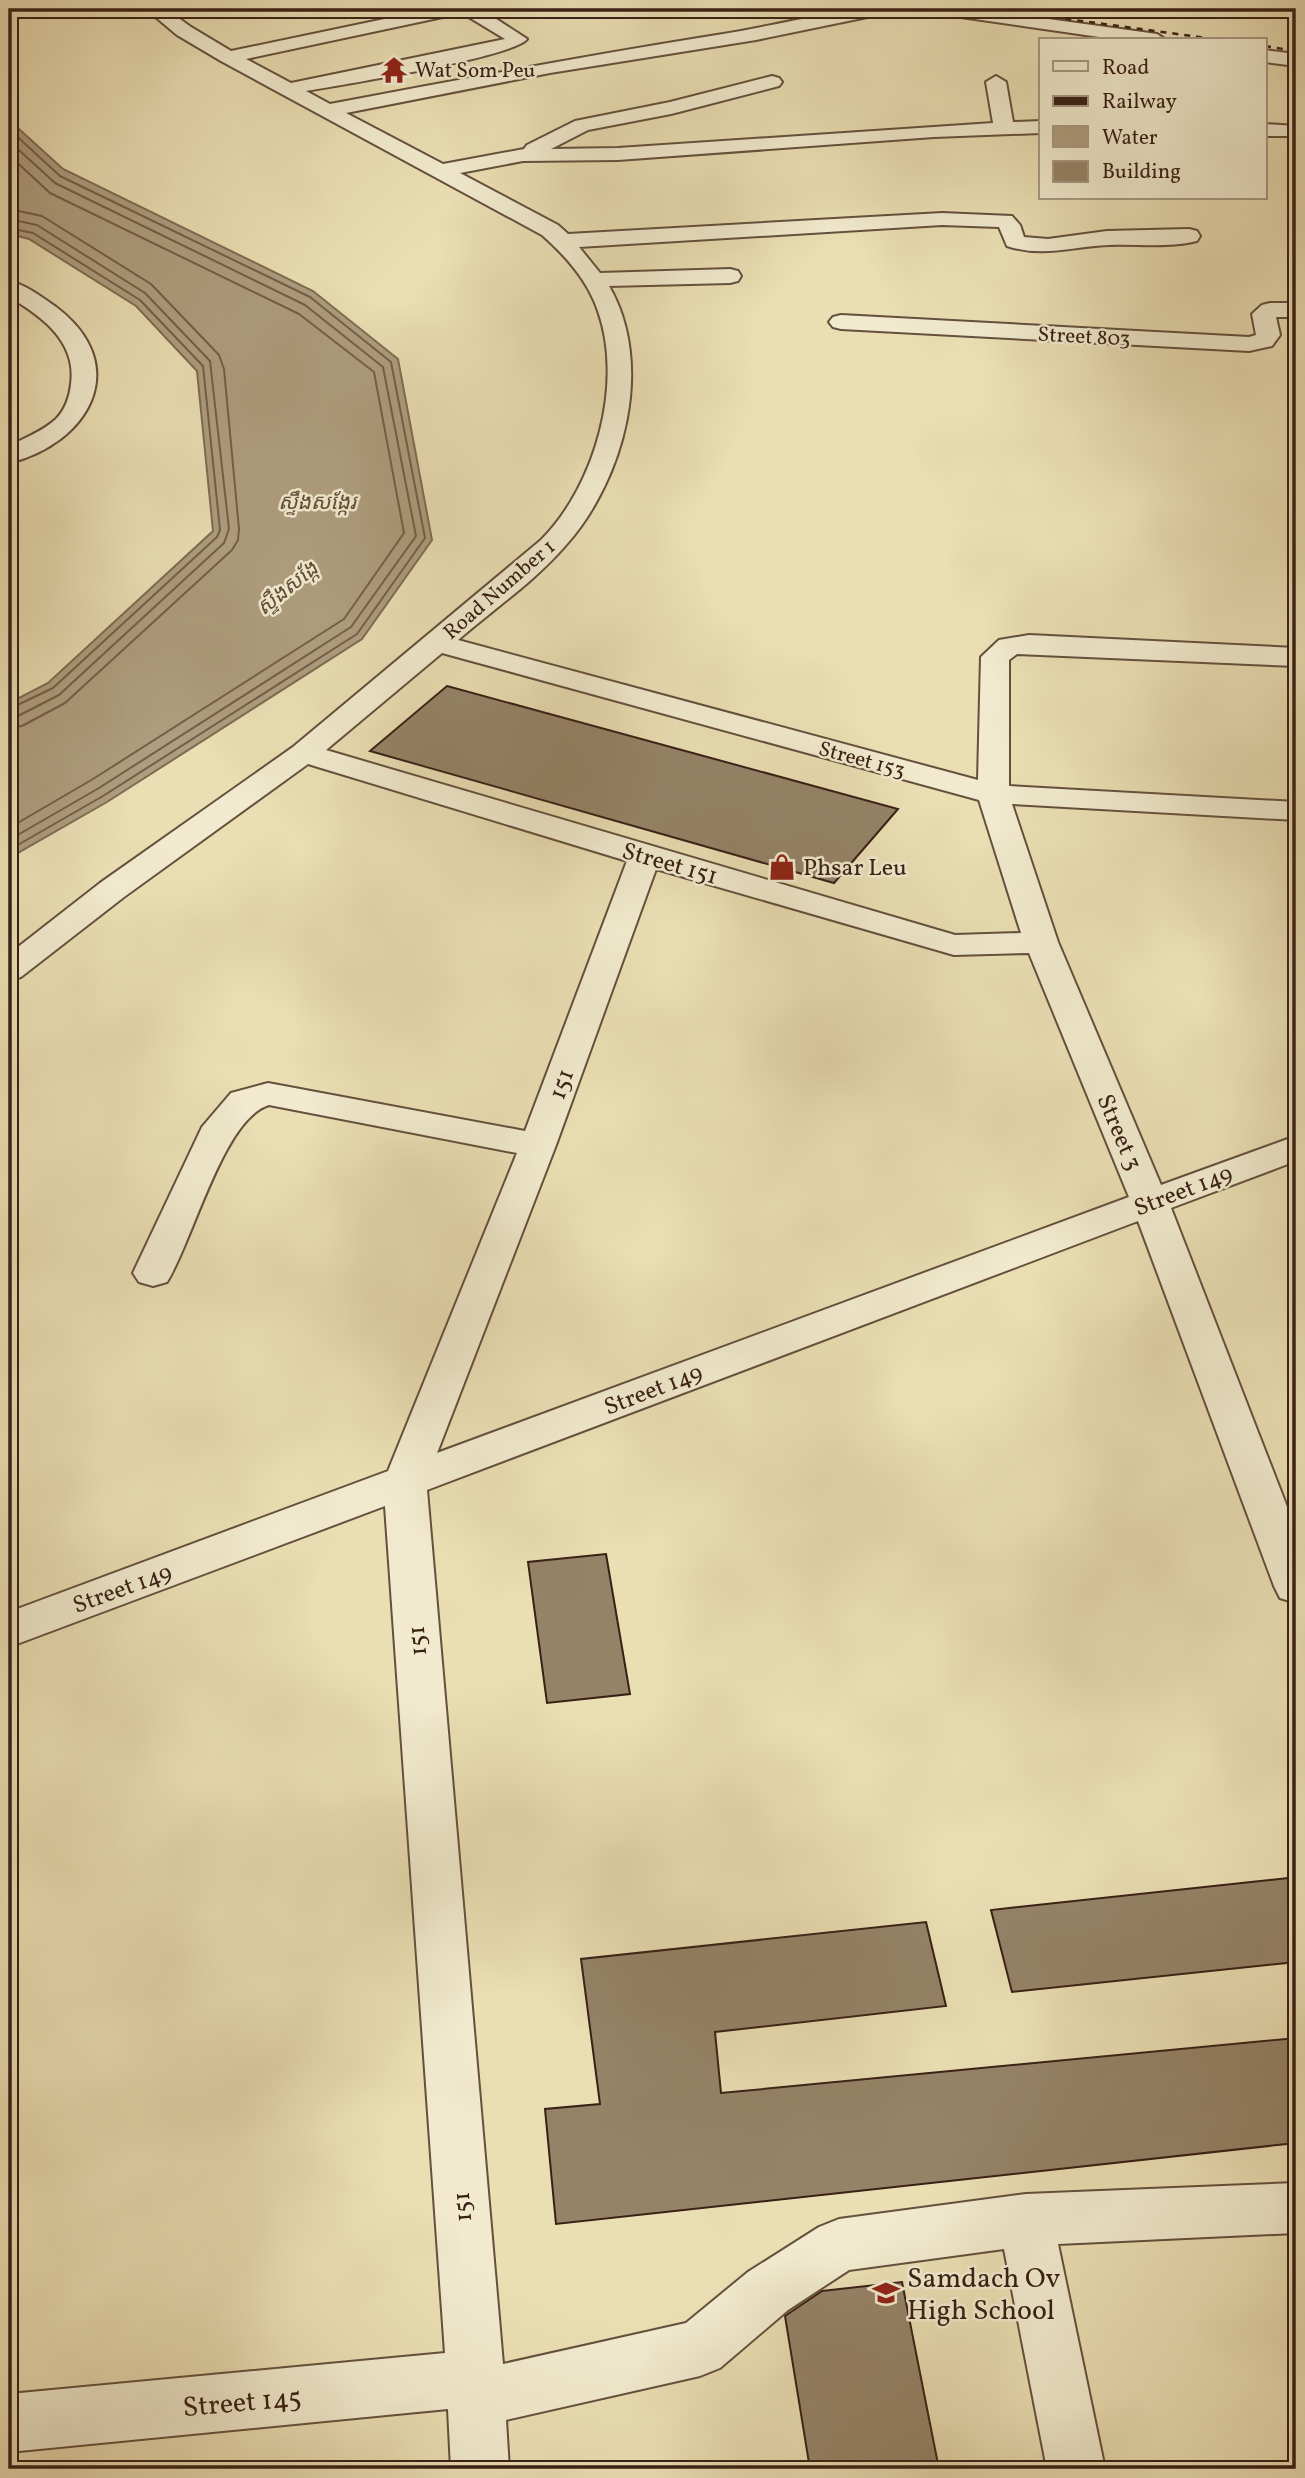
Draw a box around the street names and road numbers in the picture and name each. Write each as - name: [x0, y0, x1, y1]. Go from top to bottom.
- street label: Street 803: [1037, 321, 1131, 354]
- street label: Road Number 1: [438, 533, 562, 647]
- street label: Street 153: [815, 735, 908, 786]
- street label: Street 151: [618, 835, 721, 895]
- street label: 151: [542, 1065, 584, 1105]
- street label: Street 3: [1087, 1089, 1149, 1176]
- street label: Street 149: [1130, 1158, 1238, 1226]
- street label: Street 149: [600, 1357, 708, 1425]
- street label: Street 149: [68, 1556, 177, 1623]
- street label: 151: [401, 1624, 437, 1657]
- street label: 151: [446, 2190, 482, 2223]
- street label: Street 145: [181, 2379, 303, 2428]

